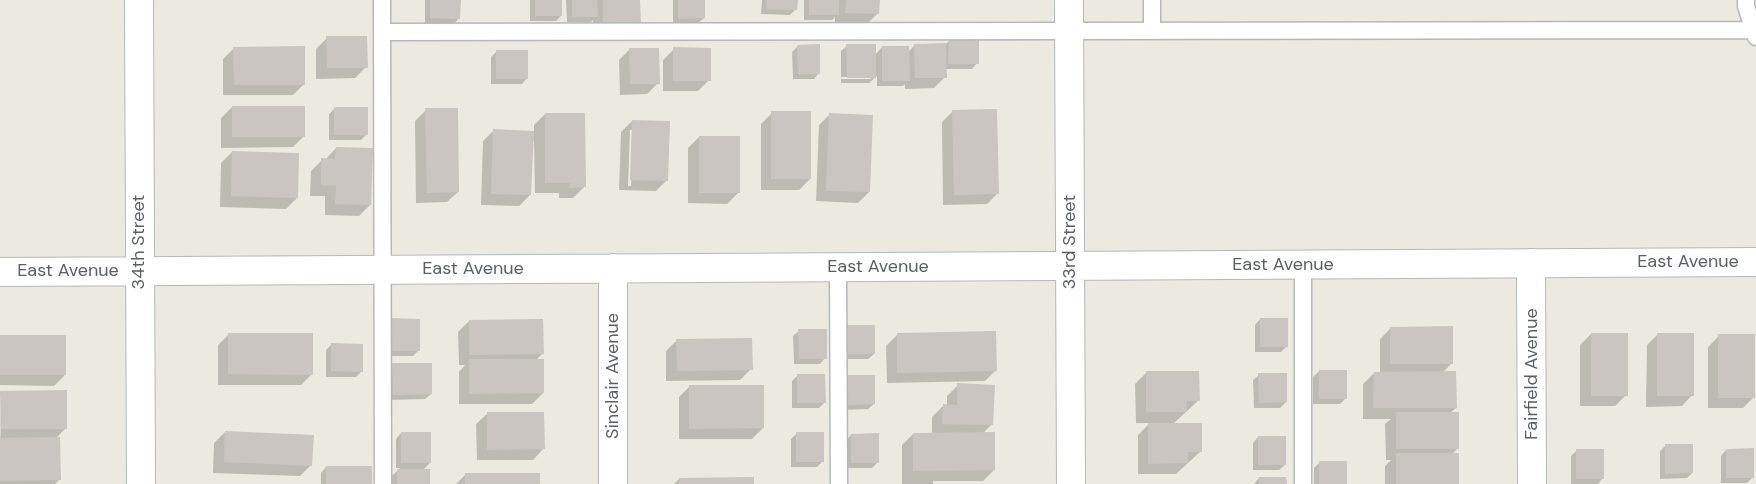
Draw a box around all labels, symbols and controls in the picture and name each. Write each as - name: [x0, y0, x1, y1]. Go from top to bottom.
- street label: 34th Street: [128, 195, 150, 289]
- street label: 33rd Street: [1059, 195, 1081, 289]
- street label: East Avenue: [1637, 251, 1739, 273]
- street label: East Avenue: [1232, 254, 1334, 276]
- street label: East Avenue: [827, 256, 929, 278]
- street label: East Avenue: [422, 258, 524, 280]
- street label: East Avenue: [17, 260, 119, 282]
- street label: Fairfield Avenue: [1521, 308, 1543, 440]
- street label: Sinclair Avenue: [602, 313, 624, 439]

